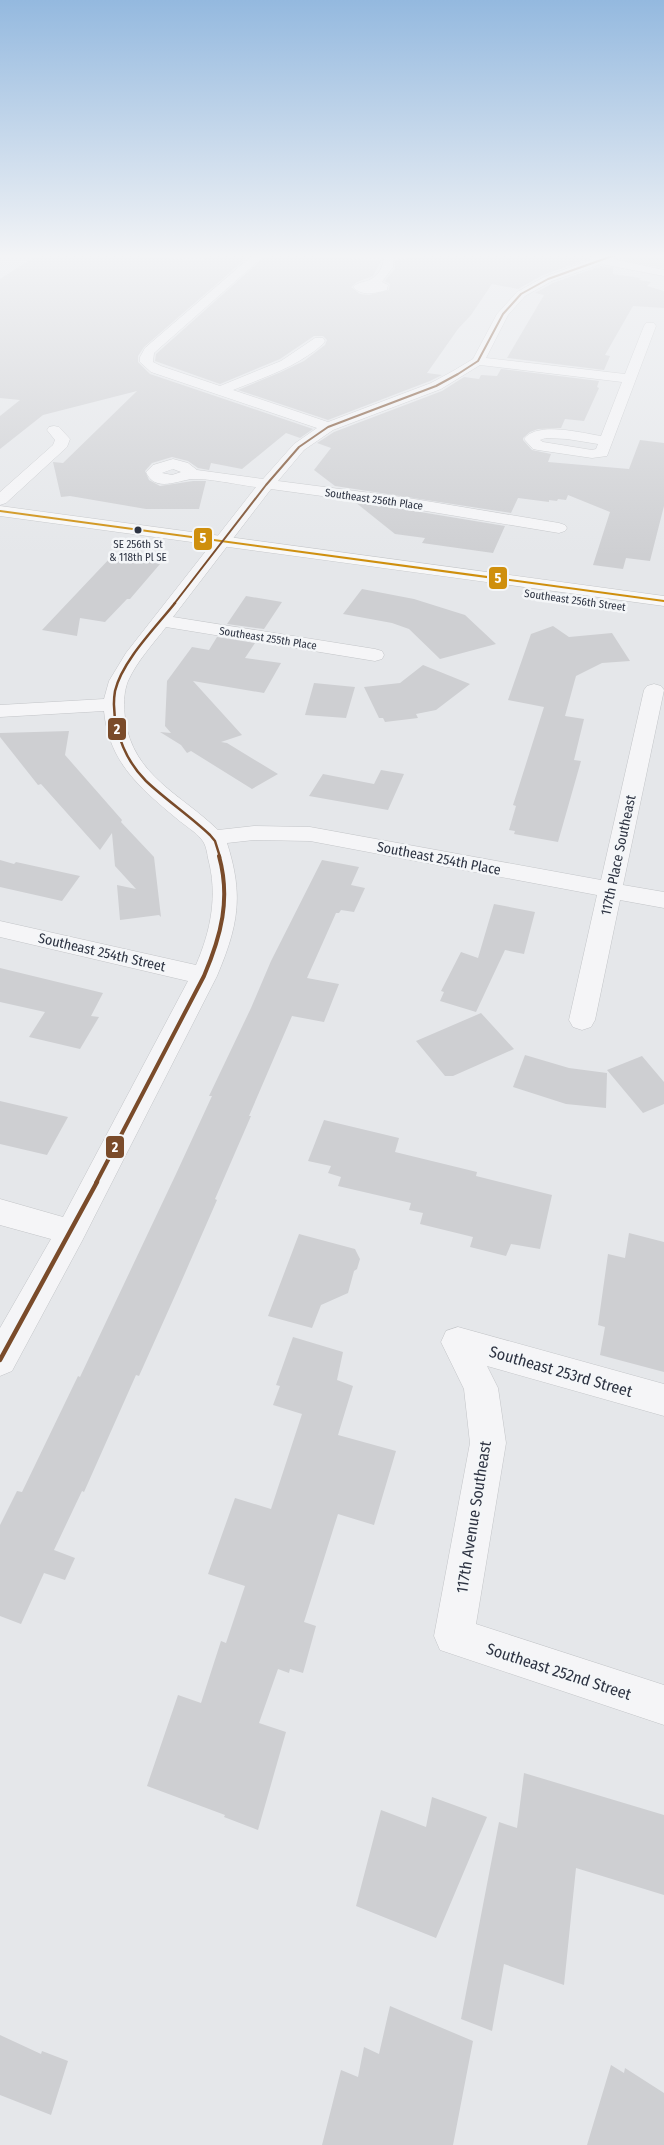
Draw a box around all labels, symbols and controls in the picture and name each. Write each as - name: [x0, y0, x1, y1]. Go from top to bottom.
- street label: Southeast 256th Place: [324, 486, 424, 513]
- marker: SE 256th St & 118th Pl SE: [133, 525, 143, 535]
- line badge: 5: [193, 527, 213, 551]
- text: 5: [200, 530, 207, 547]
- place label: SE 256th St & 118th Pl SE: [109, 538, 167, 564]
- line badge: 5: [488, 566, 508, 590]
- text: 5: [495, 570, 502, 587]
- street label: Southeast 256th Street: [523, 587, 627, 614]
- street label: Southeast 255th Place: [218, 624, 318, 653]
- line badge: 2: [107, 717, 127, 741]
- text: 2: [113, 721, 121, 738]
- street label: 117th Place Southeast: [597, 793, 640, 917]
- street label: Southeast 254th Place: [375, 838, 502, 879]
- street label: Southeast 254th Street: [37, 930, 168, 975]
- line badge: 2: [105, 1135, 125, 1159]
- text: 2: [111, 1139, 119, 1156]
- street label: Southeast 253rd Street: [487, 1342, 635, 1401]
- street label: 117th Avenue Southeast: [452, 1439, 495, 1595]
- street label: Southeast 252nd Street: [484, 1639, 634, 1704]

